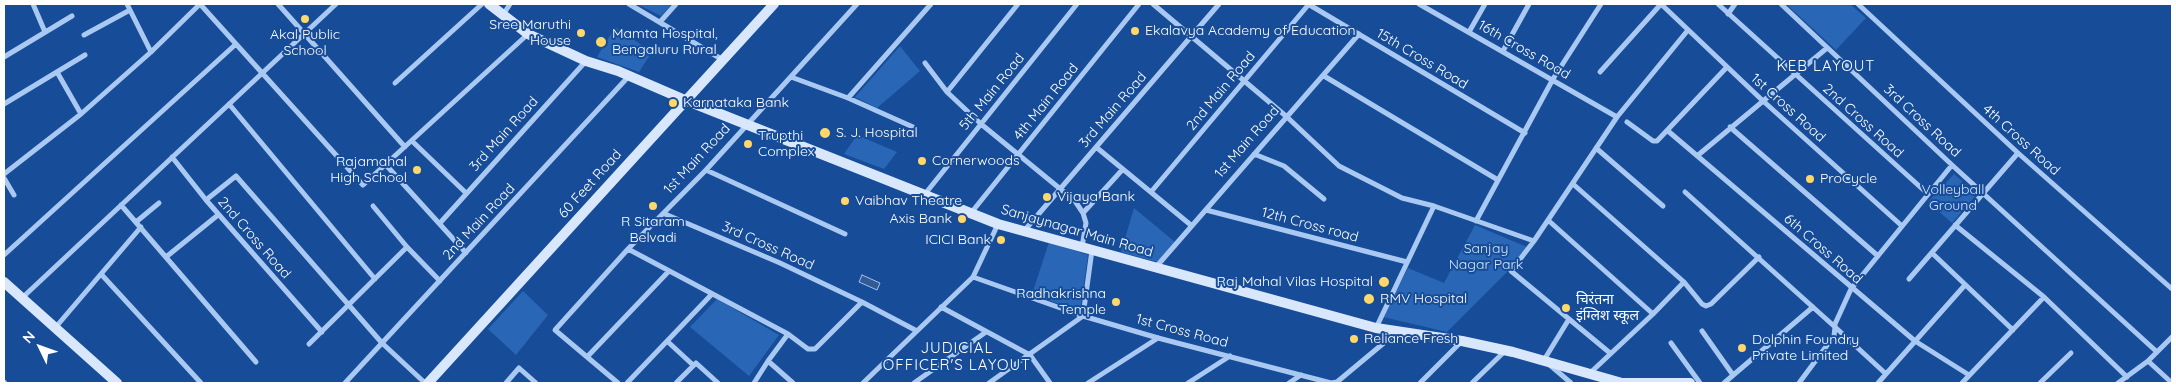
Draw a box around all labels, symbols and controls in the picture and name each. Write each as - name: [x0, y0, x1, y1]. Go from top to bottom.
- marker: Akal Public School: [299, 13, 311, 25]
- place label: Sree Maruthi House: [489, 17, 571, 49]
- street label: 16th Cross Road: [1475, 17, 1573, 83]
- place label: Ekalavya Academy of Education: [1145, 23, 1356, 39]
- marker: Ekalavya Academy of Education: [1129, 25, 1141, 37]
- street label: 15th Cross Road: [1373, 25, 1471, 93]
- place label: Mamta Hospital, Bengaluru Rural: [612, 26, 718, 58]
- place label: Akal Public School: [270, 27, 340, 59]
- marker: Sree Maruthi House: [575, 27, 587, 39]
- marker: Mamta Hospital, Bengaluru Rural: [594, 35, 608, 49]
- street label: 2nd Main Road: [1183, 48, 1259, 134]
- street label: 5th Main Road: [956, 50, 1028, 134]
- district label: KEB LAYOUT: [1775, 57, 1877, 75]
- street label: 4th Main Road: [1010, 60, 1082, 144]
- street label: 3rd Main Road: [1076, 69, 1150, 151]
- street label: 1st Cross Road: [1747, 70, 1829, 146]
- street label: 2nd Cross Road: [1819, 80, 1907, 162]
- street label: 3rd Cross Road: [1880, 81, 1964, 161]
- street label: 3rd Main Road: [466, 93, 542, 175]
- place label: Karnataka Bank: [683, 95, 789, 111]
- marker: Karnataka Bank: [667, 97, 679, 109]
- street label: 4th Cross Road: [1979, 101, 2063, 179]
- street label: 1st Main Road: [1211, 103, 1283, 181]
- street label: 1st Main Road: [660, 120, 734, 198]
- place label: S. J. Hospital: [836, 125, 918, 141]
- marker: S. J. Hospital: [818, 126, 832, 140]
- place label: Trupthi Complex: [758, 128, 815, 160]
- marker: Trupthi Complex: [742, 138, 754, 150]
- street label: 60 Feet Road: [555, 146, 625, 222]
- place label: Cornerwoods: [932, 153, 1020, 169]
- place label: Rajamahal High School: [330, 154, 407, 186]
- marker: Cornerwoods: [916, 155, 928, 167]
- marker: Rajamahal High School: [411, 164, 423, 176]
- place label: ProCycle: [1820, 171, 1877, 187]
- marker: ProCycle: [1804, 173, 1816, 185]
- street label: 2nd Main Road: [439, 180, 519, 264]
- park label: Volleyball Ground: [1922, 182, 1984, 214]
- place label: Vijaya Bank: [1057, 189, 1135, 205]
- marker: Vijaya Bank: [1041, 191, 1053, 203]
- place label: Vaibhav Theatre: [855, 193, 962, 209]
- street label: 2nd Cross Road: [214, 194, 294, 282]
- marker: Vaibhav Theatre: [839, 195, 851, 207]
- marker: R Sitaram Belvadi: [647, 200, 659, 212]
- street label: Sanjaynagar Main Road: [999, 201, 1155, 261]
- street label: 12th Cross road: [1260, 204, 1360, 246]
- street label: 6th Cross Road: [1780, 210, 1866, 288]
- place label: Axis Bank: [890, 211, 952, 227]
- marker: Axis Bank: [956, 213, 968, 225]
- place label: R Sitaram Belvadi: [621, 214, 685, 246]
- street label: 3rd Cross Road: [719, 218, 817, 274]
- place label: ICICI Bank: [925, 232, 991, 248]
- marker: ICICI Bank: [995, 234, 1007, 246]
- park label: Sanjay Nagar Park: [1449, 241, 1523, 274]
- place label: Raj Mahal Vilas Hospital: [1217, 274, 1373, 290]
- marker: Raj Mahal Vilas Hospital: [1377, 275, 1391, 289]
- place label: Radhakrishna Temple: [1016, 286, 1106, 318]
- place label: RMV Hospital: [1380, 291, 1467, 307]
- marker: RMV Hospital: [1362, 292, 1376, 306]
- place label: चिरंतना इंग्लिश स्कूल: [1576, 292, 1639, 324]
- marker: Radhakrishna Temple: [1110, 296, 1122, 308]
- marker: चिरंतना इंग्लिश स्कूल: [1560, 302, 1572, 314]
- street label: 1st Cross Road: [1134, 311, 1230, 351]
- north arrow: [15, 322, 65, 372]
- text: N: [19, 327, 39, 347]
- place label: Reliance Fresh: [1364, 331, 1458, 347]
- place label: Dolphin Foundry Private Limited: [1752, 332, 1859, 364]
- marker: Reliance Fresh: [1348, 333, 1360, 345]
- district label: JUDICIAL OFFICER'S LAYOUT: [881, 339, 1033, 374]
- marker: Dolphin Foundry Private Limited: [1736, 342, 1748, 354]

